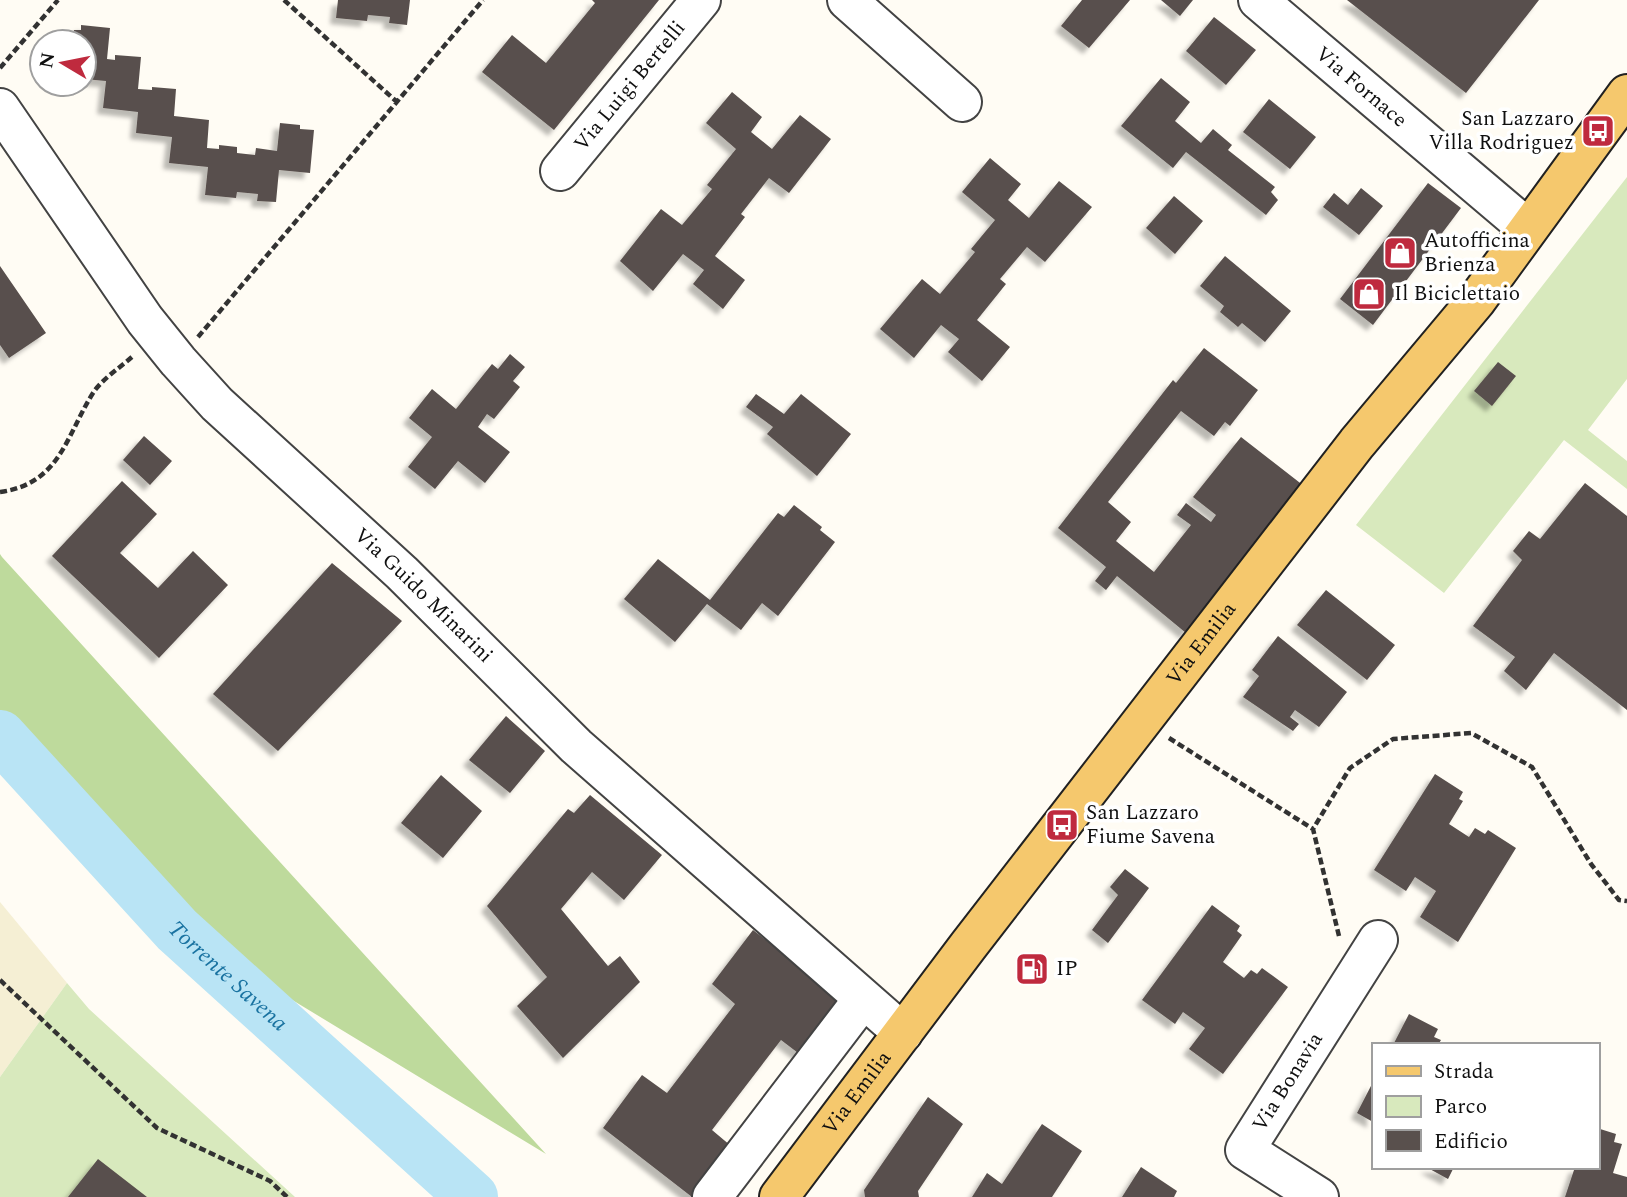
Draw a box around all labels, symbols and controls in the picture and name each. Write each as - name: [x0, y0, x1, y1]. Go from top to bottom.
- street label: Via Luigi Bertelli: [566, 14, 694, 159]
- north arrow: [28, 28, 98, 98]
- street label: Via Fornace: [1308, 39, 1414, 136]
- text: N: [32, 50, 63, 70]
- place label: San Lazzaro Villa Rodriguez: [1429, 103, 1574, 159]
- bus stop icon: San Lazzaro Villa Rodriguez: [1579, 112, 1617, 150]
- place label: Autofficina Brienza: [1424, 225, 1531, 281]
- shop icon: Autofficina Brienza: [1381, 234, 1419, 272]
- shop icon: Il Biciclettaio: [1350, 275, 1388, 313]
- place label: Il Biciclettaio: [1394, 278, 1520, 310]
- street label: Via Guido Minarini: [346, 520, 500, 671]
- street label: Via Emilia: [1159, 594, 1245, 693]
- place label: San Lazzaro Fiume Savena: [1086, 797, 1216, 853]
- bus stop icon: San Lazzaro Fiume Savena: [1043, 806, 1081, 844]
- water label: Torrente Savena: [159, 913, 296, 1040]
- fuel station icon: IP: [1013, 950, 1051, 988]
- place label: IP: [1056, 953, 1078, 985]
- street label: Via Bonavia: [1244, 1025, 1332, 1138]
- street label: Via Emilia: [815, 1043, 900, 1142]
- legend: [1372, 1043, 1599, 1169]
- text: Strada: [1434, 1056, 1495, 1088]
- text: Parco: [1434, 1091, 1487, 1123]
- text: Edificio: [1434, 1126, 1508, 1158]

